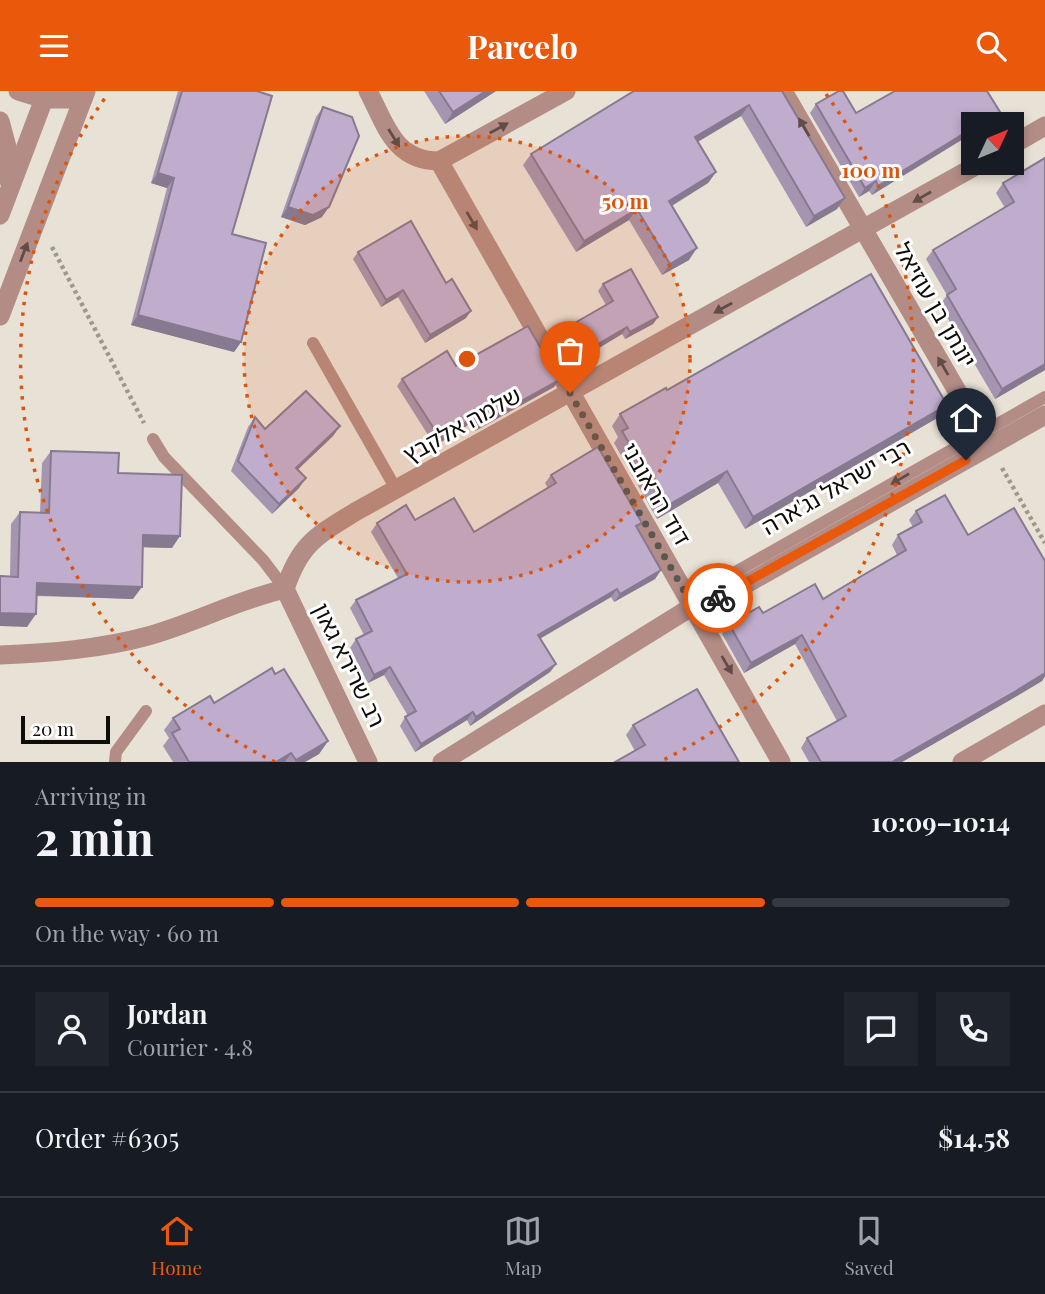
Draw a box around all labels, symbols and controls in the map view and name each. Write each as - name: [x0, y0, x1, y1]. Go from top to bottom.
- text: Parcelo: [467, 24, 578, 67]
- icon: menu: [35, 27, 73, 65]
- icon: search: [972, 27, 1010, 65]
- north arrow: [961, 112, 1024, 175]
- map controls: [961, 112, 1024, 175]
- one-way arrow: [798, 117, 810, 136]
- one-way arrow: [489, 122, 508, 134]
- one-way arrow: [387, 129, 400, 148]
- text: 100 m: [841, 155, 901, 183]
- text: 50 m: [601, 186, 649, 214]
- one-way arrow: [912, 191, 931, 203]
- one-way arrow: [466, 211, 478, 230]
- street label: יונתן בן עוזיאל: [888, 236, 985, 372]
- one-way arrow: [19, 241, 30, 262]
- one-way arrow: [714, 302, 733, 314]
- pin: [540, 321, 600, 393]
- icon: bag: [551, 332, 589, 370]
- centre of rings: [455, 347, 479, 371]
- one-way arrow: [936, 356, 949, 375]
- street label: שלמה אלקבץ: [397, 379, 526, 469]
- pin: [936, 388, 996, 460]
- icon: home: [947, 399, 985, 437]
- street label: רבי ישראל נג'ארה: [755, 431, 915, 541]
- street label: דוד הראובני: [615, 436, 699, 550]
- one-way arrow: [891, 473, 910, 485]
- courier: [683, 563, 753, 633]
- icon: bike: [699, 579, 737, 617]
- street label: רב שרירא גאון: [307, 597, 394, 732]
- one-way arrow: [721, 656, 733, 675]
- scale bar: [21, 713, 110, 745]
- text: 20 m: [32, 715, 74, 741]
- text: Arriving in: [35, 780, 147, 811]
- text: 10:09–10:14: [871, 804, 1010, 839]
- text: 2 min: [35, 806, 154, 868]
- text: On the way · 60 m: [35, 917, 219, 948]
- button: person: [35, 992, 109, 1066]
- button: chat: [844, 992, 918, 1066]
- button: phone: [936, 992, 1010, 1066]
- text: Jordan: [127, 996, 207, 1031]
- text: Courier · 4.8: [127, 1031, 253, 1062]
- text: Order #6305: [35, 1120, 179, 1155]
- text: $14.58: [938, 1120, 1010, 1155]
- tab: Home: [151, 1212, 202, 1280]
- tab: Map: [504, 1212, 542, 1280]
- tab: Saved: [844, 1212, 894, 1280]

